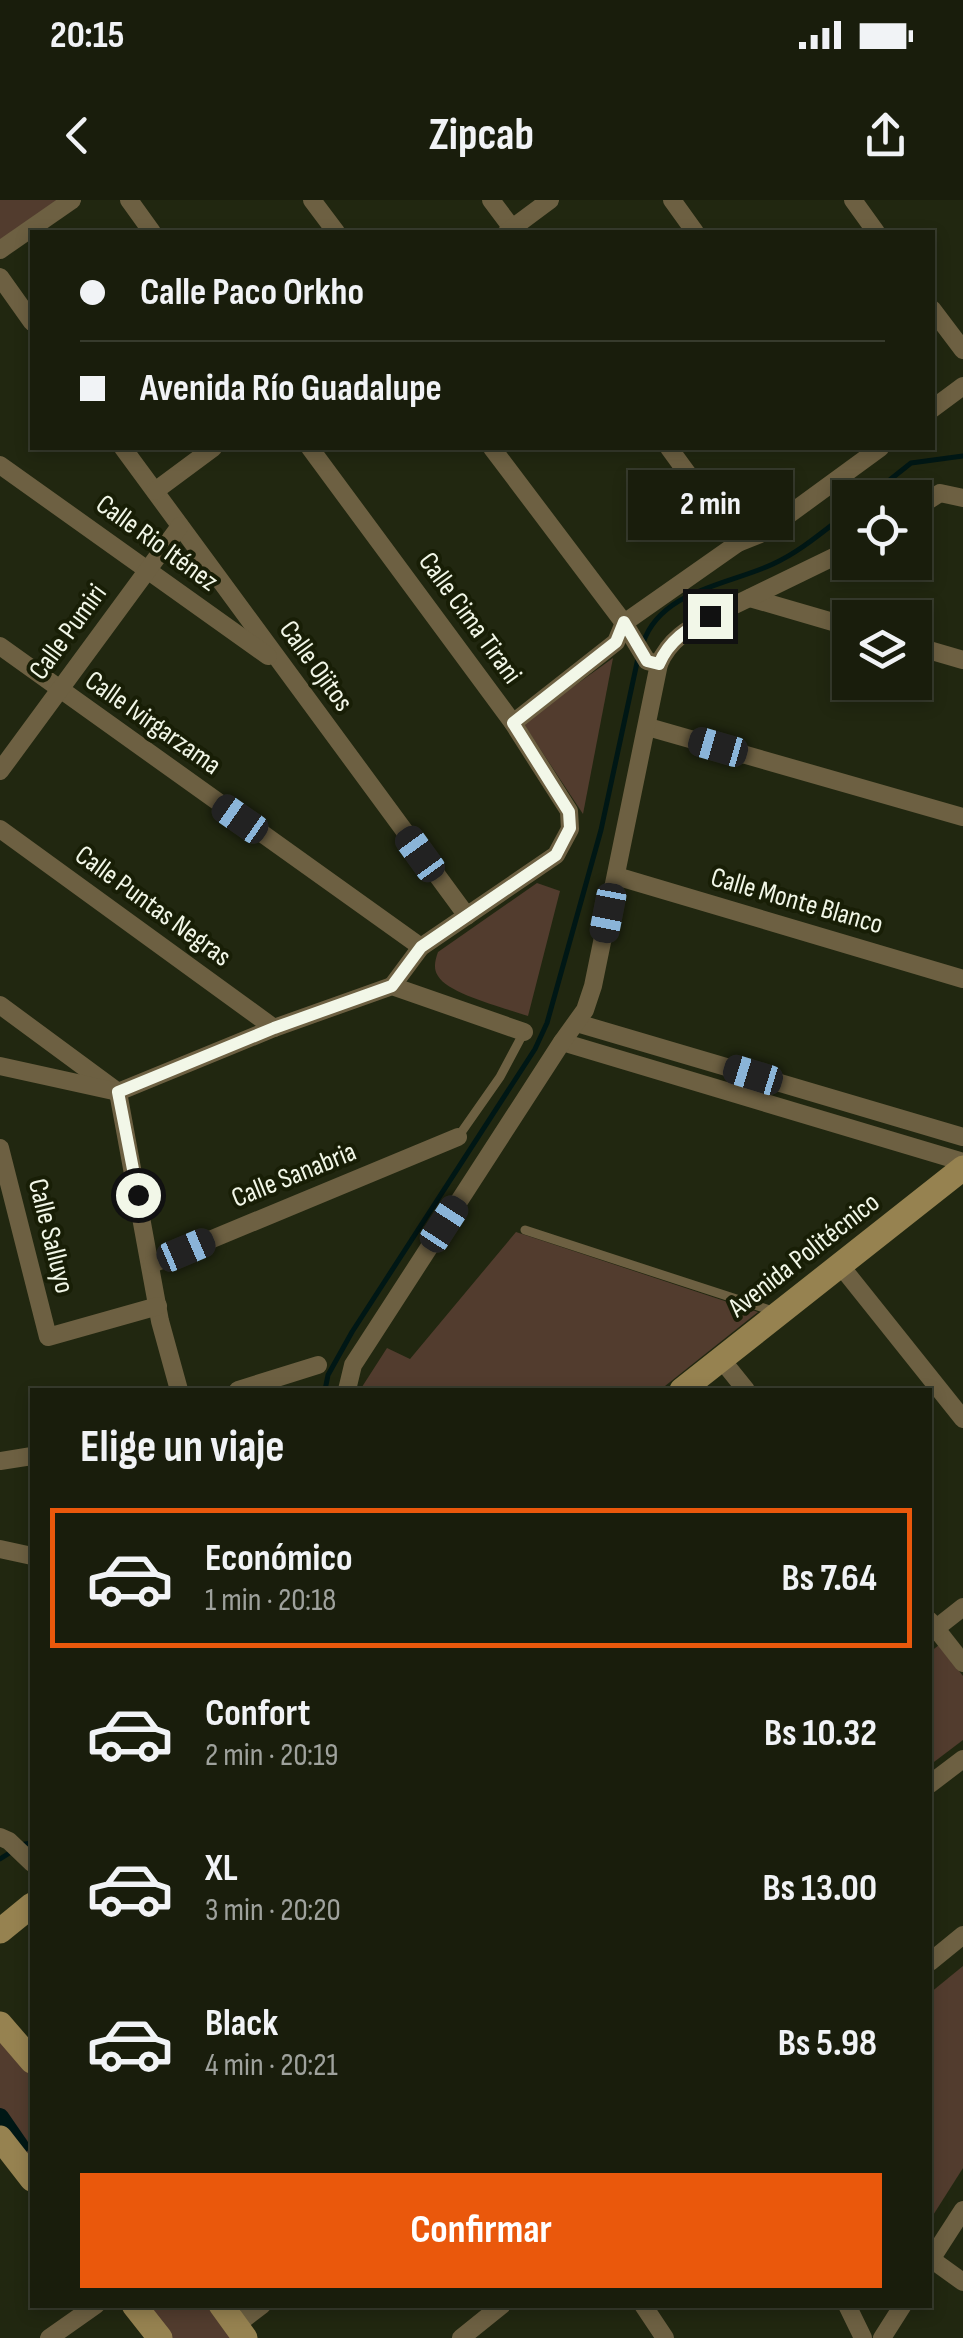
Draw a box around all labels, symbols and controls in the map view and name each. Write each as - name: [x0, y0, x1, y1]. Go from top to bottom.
- text: 20:15: [50, 13, 124, 58]
- icon: back: [50, 108, 105, 163]
- text: Zipcab: [429, 108, 534, 163]
- icon: share: [858, 108, 913, 163]
- text: Calle Paco Orkho: [140, 270, 364, 315]
- text: Avenida Río Guadalupe: [140, 366, 442, 411]
- callout: 2 min: [628, 471, 792, 541]
- map controls: [832, 480, 932, 700]
- button: locate: [832, 480, 932, 580]
- text: 2 min: [680, 485, 741, 524]
- street label: Calle Rio Iténez: [90, 488, 224, 598]
- street label: Calle Cima Tirani: [411, 546, 529, 690]
- street label: Calle Pumiri: [22, 578, 114, 686]
- route end: [688, 594, 733, 639]
- button: layers: [832, 600, 932, 700]
- street label: Calle Ojitos: [272, 614, 360, 718]
- street label: Calle Ivirgarzama: [79, 664, 227, 782]
- car: [685, 724, 751, 770]
- car: [207, 790, 273, 848]
- car: [390, 821, 450, 887]
- street label: Calle Puntas Negras: [69, 838, 237, 974]
- street label: Calle Monte Blanco: [707, 861, 887, 941]
- car: [588, 881, 628, 945]
- car: [720, 1052, 786, 1098]
- street label: Calle Sanabria: [227, 1135, 361, 1215]
- route start: [116, 1173, 161, 1218]
- street label: Calle Salluyo: [21, 1175, 81, 1297]
- street label: Avenida Politécnico: [721, 1186, 886, 1325]
- car: [415, 1191, 473, 1257]
- car: [153, 1224, 219, 1276]
- text: Elige un viaje: [80, 1420, 285, 1475]
- icon: car: [85, 1533, 175, 1623]
- text: Económico: [205, 1536, 353, 1581]
- text: Bs 7.64: [782, 1556, 877, 1601]
- text: 1 min · 20:18: [205, 1581, 336, 1620]
- icon: car: [85, 1688, 175, 1778]
- text: Confort: [205, 1691, 310, 1736]
- text: Bs 10.32: [764, 1711, 877, 1756]
- text: 2 min · 20:19: [205, 1736, 339, 1775]
- icon: car: [85, 1843, 175, 1933]
- text: XL: [205, 1846, 238, 1891]
- text: Bs 13.00: [763, 1866, 877, 1911]
- text: 3 min · 20:20: [205, 1891, 341, 1930]
- icon: car: [85, 1998, 175, 2088]
- text: Black: [205, 2001, 278, 2046]
- text: Bs 5.98: [778, 2021, 877, 2066]
- text: 4 min · 20:21: [205, 2046, 338, 2085]
- button: Confirmar: [80, 2173, 882, 2288]

